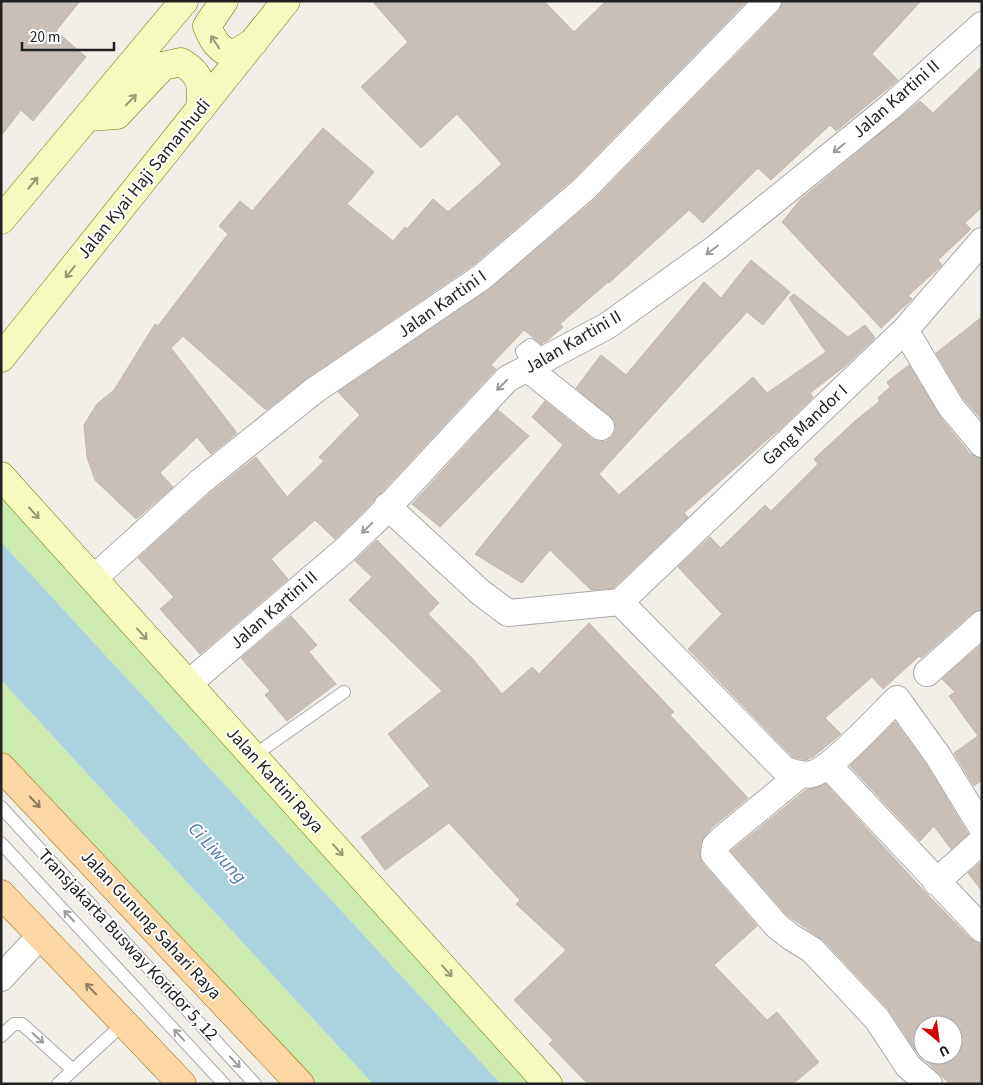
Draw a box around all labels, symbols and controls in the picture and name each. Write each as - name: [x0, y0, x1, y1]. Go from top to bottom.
- scale bar: [22, 20, 115, 52]
- text: 20 m: [30, 27, 60, 48]
- one-way arrow: [210, 35, 220, 49]
- street label: Jalan Kartini II: [847, 54, 945, 144]
- street label: Jalan Kyai Haji Samanhudi: [71, 93, 217, 265]
- one-way arrow: [125, 94, 137, 106]
- one-way arrow: [832, 143, 845, 154]
- one-way arrow: [27, 176, 38, 189]
- one-way arrow: [705, 245, 719, 255]
- street label: Jalan Kartini I: [392, 264, 492, 344]
- one-way arrow: [65, 265, 76, 278]
- street label: Jalan Kartini II: [520, 304, 626, 380]
- one-way arrow: [497, 378, 509, 390]
- street label: Gang Mandor I: [757, 379, 853, 471]
- one-way arrow: [28, 506, 40, 519]
- one-way arrow: [361, 522, 373, 534]
- street label: Jalan Kartini II: [225, 565, 323, 655]
- one-way arrow: [137, 627, 148, 640]
- street label: Jalan Kartini Raya: [220, 721, 330, 839]
- one-way arrow: [29, 796, 41, 809]
- water label: Ci Liwung: [181, 816, 253, 890]
- street label: Transjakarta Busway Koridor 5, 12: [32, 844, 224, 1046]
- one-way arrow: [332, 844, 344, 857]
- street label: Jalan Gunung Sahari Raya: [75, 845, 227, 1005]
- one-way arrow: [63, 909, 75, 922]
- one-way arrow: [441, 965, 452, 978]
- one-way arrow: [85, 983, 97, 996]
- north arrow: [913, 1015, 963, 1065]
- one-way arrow: [173, 1029, 185, 1042]
- one-way arrow: [32, 1033, 45, 1044]
- text: U: [935, 1039, 953, 1061]
- one-way arrow: [229, 1056, 241, 1069]

